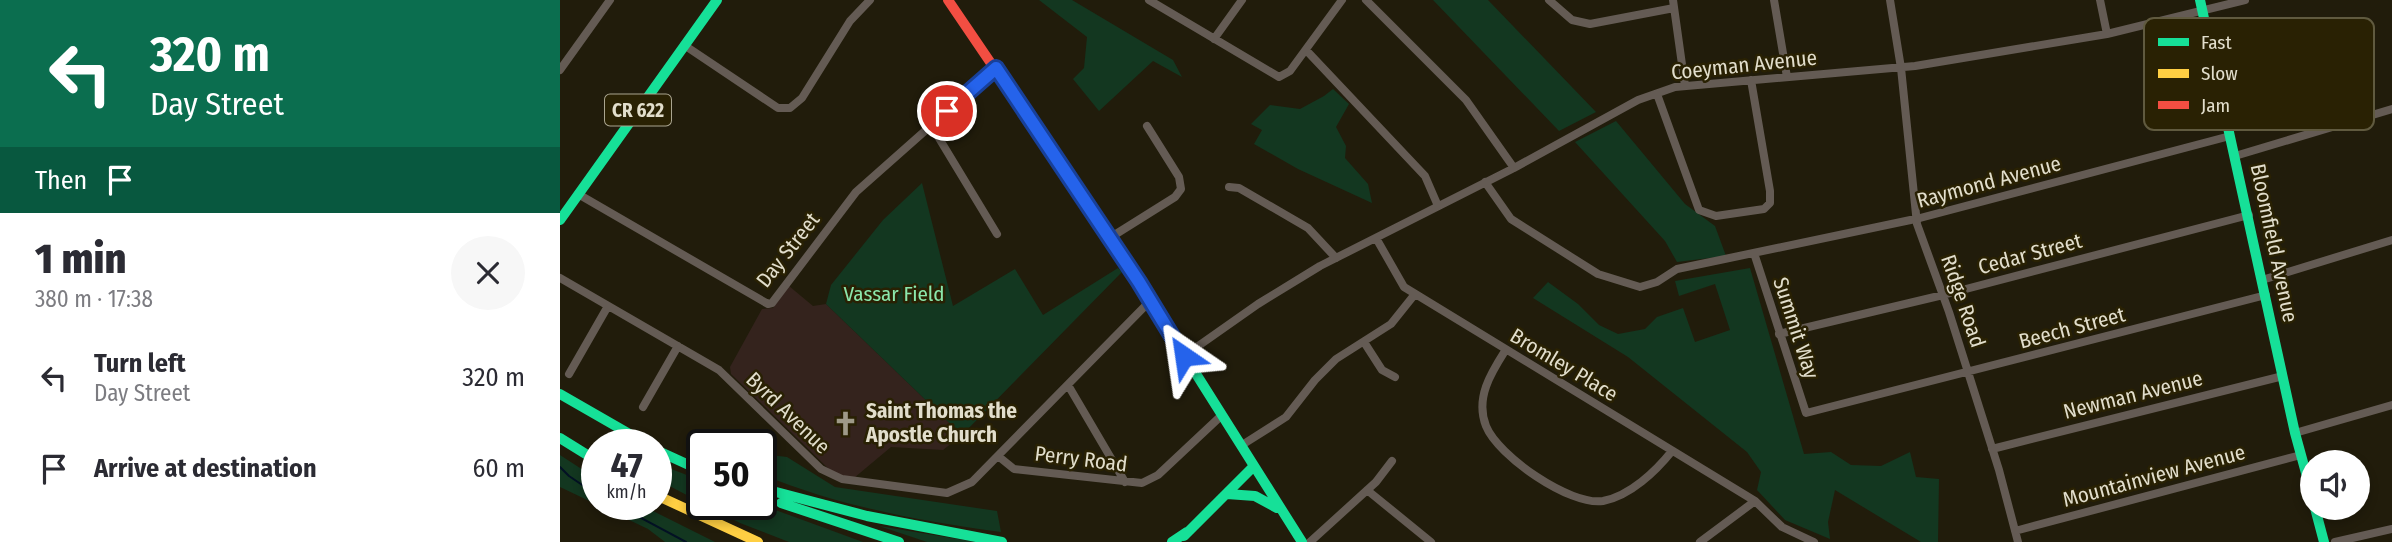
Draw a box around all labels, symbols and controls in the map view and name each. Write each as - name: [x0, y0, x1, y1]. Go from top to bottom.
- legend: [2144, 18, 2374, 130]
- text: 320 m: [150, 25, 270, 84]
- icon: left: [35, 28, 126, 119]
- text: Fast: [2201, 31, 2232, 54]
- street label: Coeyman Avenue: [1670, 44, 1818, 86]
- text: Slow: [2201, 62, 2238, 85]
- pin: [917, 81, 977, 141]
- text: Day Street: [150, 85, 284, 123]
- icon: arrive: [928, 92, 966, 130]
- road number: CR 622: [605, 94, 671, 125]
- text: Jam: [2201, 94, 2230, 117]
- street label: Raymond Avenue: [1914, 150, 2064, 214]
- icon: arrive: [101, 161, 139, 199]
- street label: Bloomfield Avenue: [2245, 161, 2303, 325]
- text: Then: [35, 165, 87, 196]
- street label: Day Street: [751, 207, 825, 293]
- street label: Cedar Street: [1975, 228, 2085, 280]
- text: 1 min: [35, 234, 126, 284]
- button: close: [451, 236, 525, 310]
- street label: Ridge Road: [1935, 251, 1991, 351]
- street label: Summit Way: [1767, 274, 1825, 383]
- park label: Vassar Field: [843, 281, 945, 307]
- text: 380 m · 17:38: [35, 285, 153, 313]
- street label: Beech Street: [2016, 301, 2128, 355]
- position arrow: [1147, 319, 1221, 393]
- street label: Bromley Place: [1505, 323, 1623, 407]
- text: Turn left: [94, 348, 186, 379]
- icon: left: [35, 359, 73, 397]
- text: 320 m: [462, 362, 525, 393]
- street label: Newman Avenue: [2061, 365, 2205, 425]
- street label: Byrd Avenue: [741, 367, 835, 459]
- text: Day Street: [94, 379, 190, 407]
- place label: Saint Thomas the Apostle Church: [865, 398, 1017, 448]
- church icon: Saint Thomas the Apostle Church: [832, 409, 860, 437]
- speed limit sign: 50: [686, 429, 777, 520]
- street label: Mountainview Avenue: [2060, 439, 2248, 513]
- street label: Perry Road: [1033, 440, 1129, 478]
- text: 47: [610, 444, 643, 486]
- icon: arrive: [35, 450, 73, 488]
- map controls: [2300, 450, 2370, 520]
- button: sound: [2300, 450, 2370, 520]
- text: Arrive at destination: [94, 453, 317, 484]
- text: 60 m: [472, 453, 525, 484]
- text: km/h: [606, 481, 647, 503]

